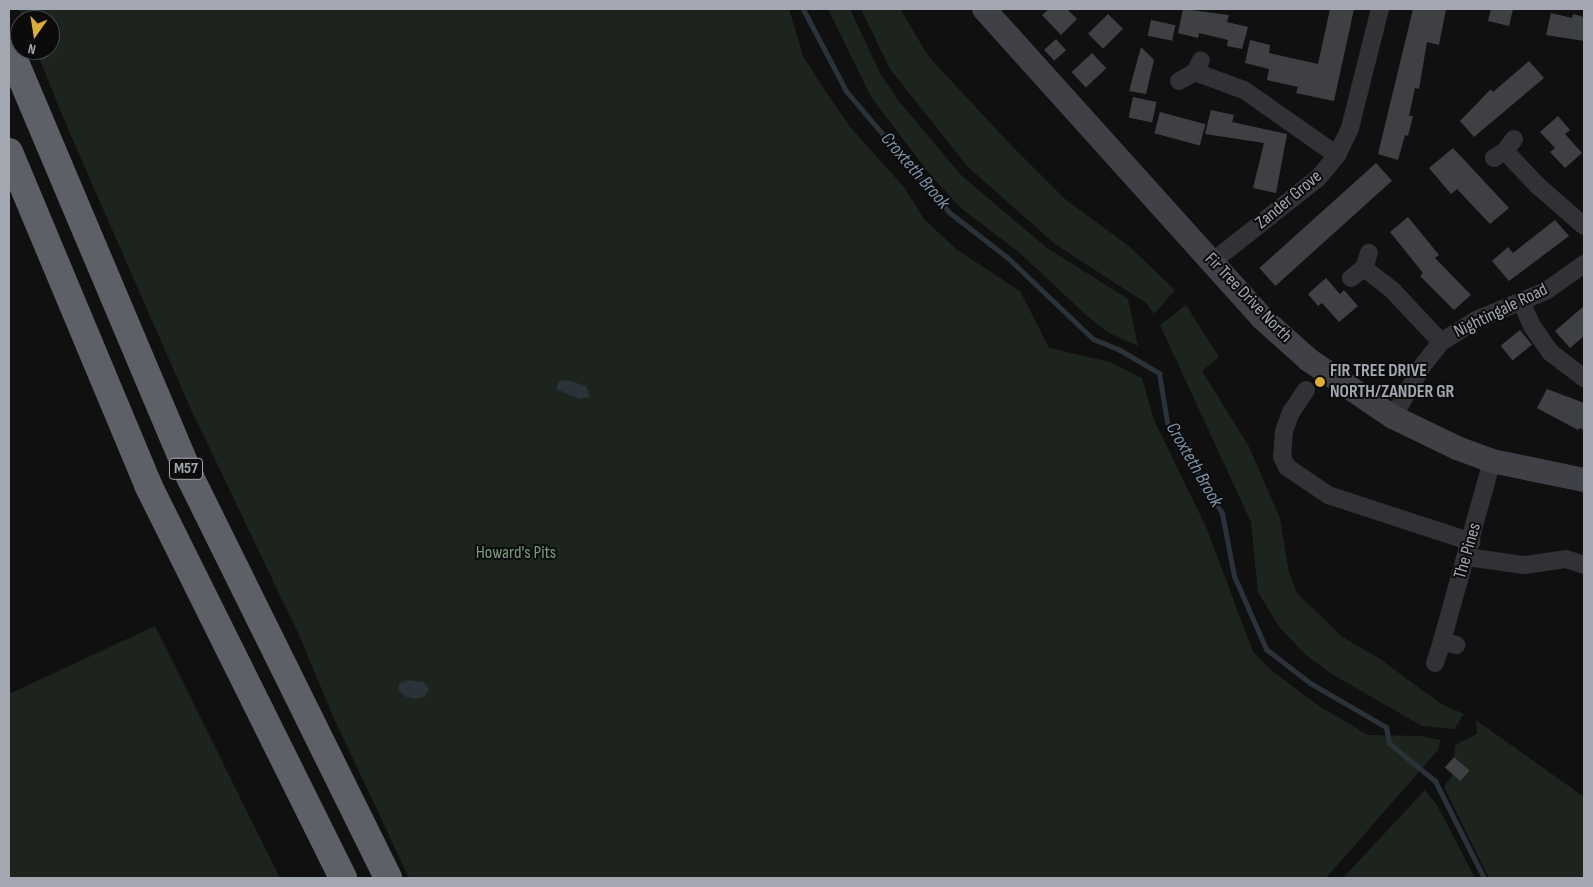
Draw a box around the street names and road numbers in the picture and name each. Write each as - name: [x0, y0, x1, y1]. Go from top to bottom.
- street label: Zander Grove: [1251, 166, 1327, 234]
- street label: Fir Tree Drive North: [1200, 249, 1296, 347]
- street label: Nightingale Road: [1451, 279, 1551, 343]
- road number: M57: [168, 456, 204, 482]
- street label: The Pines: [1450, 520, 1486, 582]

